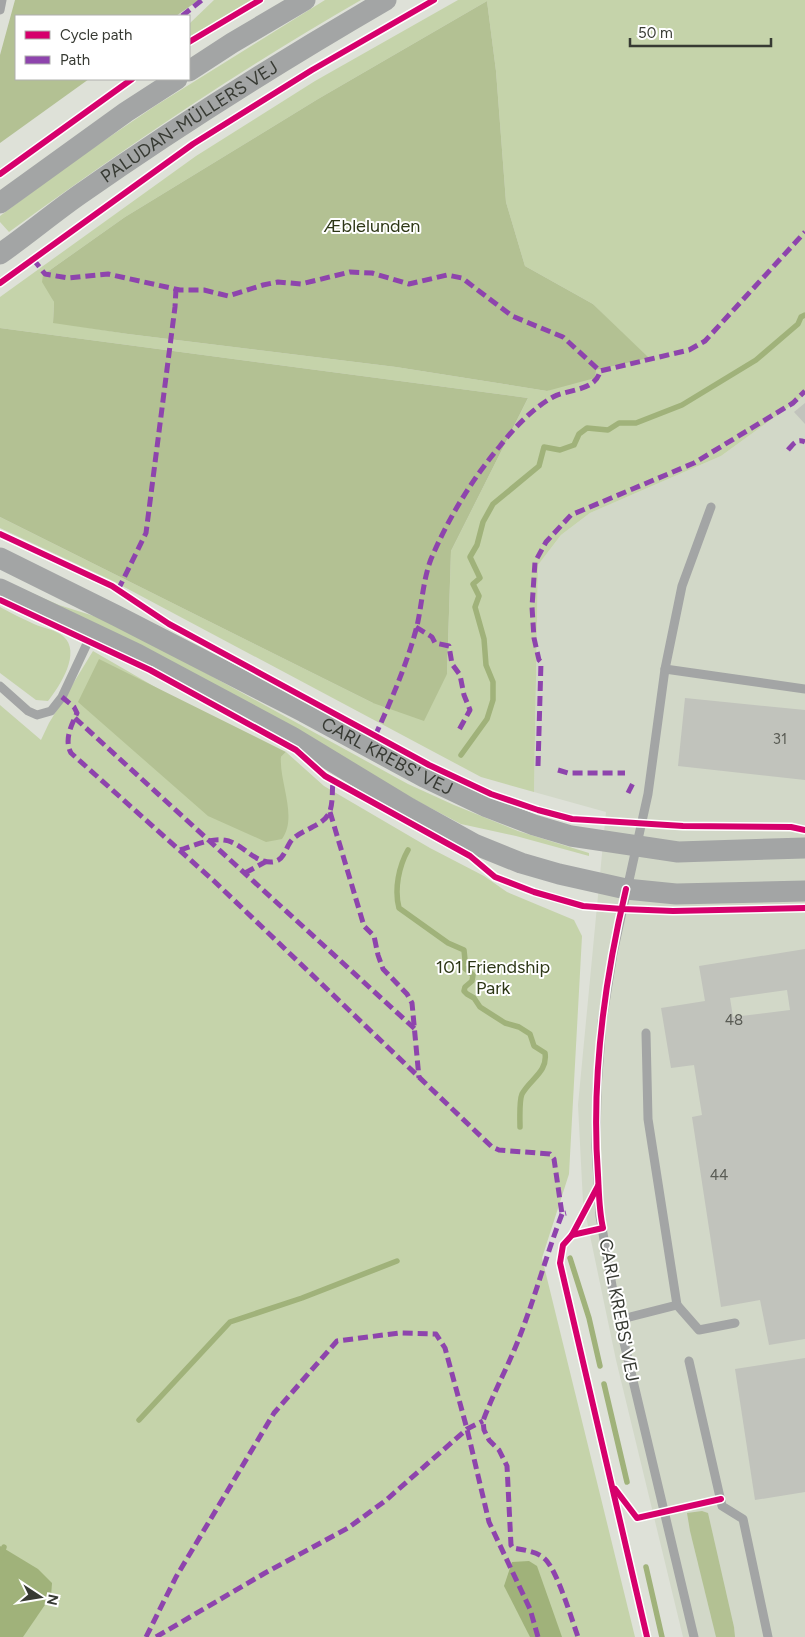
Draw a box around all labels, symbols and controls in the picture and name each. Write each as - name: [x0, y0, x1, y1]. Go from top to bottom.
- legend: [15, 15, 190, 80]
- scale bar: [630, 15, 771, 47]
- text: 50 m: [638, 24, 673, 42]
- text: Cycle path: [60, 26, 132, 44]
- text: Path: [60, 51, 90, 69]
- street label: PALUDAN-MÜLLERS VEJ: [96, 56, 282, 188]
- park label: Æblelunden: [324, 215, 420, 237]
- street label: CARL KREBS' VEJ: [318, 712, 456, 800]
- house number: 31: [773, 730, 787, 748]
- park label: 101 Friendship Park: [436, 956, 550, 999]
- house number: 48: [725, 1011, 743, 1029]
- house number: 44: [710, 1166, 728, 1184]
- street label: CARL KREBS' VEJ: [594, 1236, 644, 1384]
- north arrow: [15, 1572, 65, 1622]
- text: N: [43, 1593, 62, 1607]

